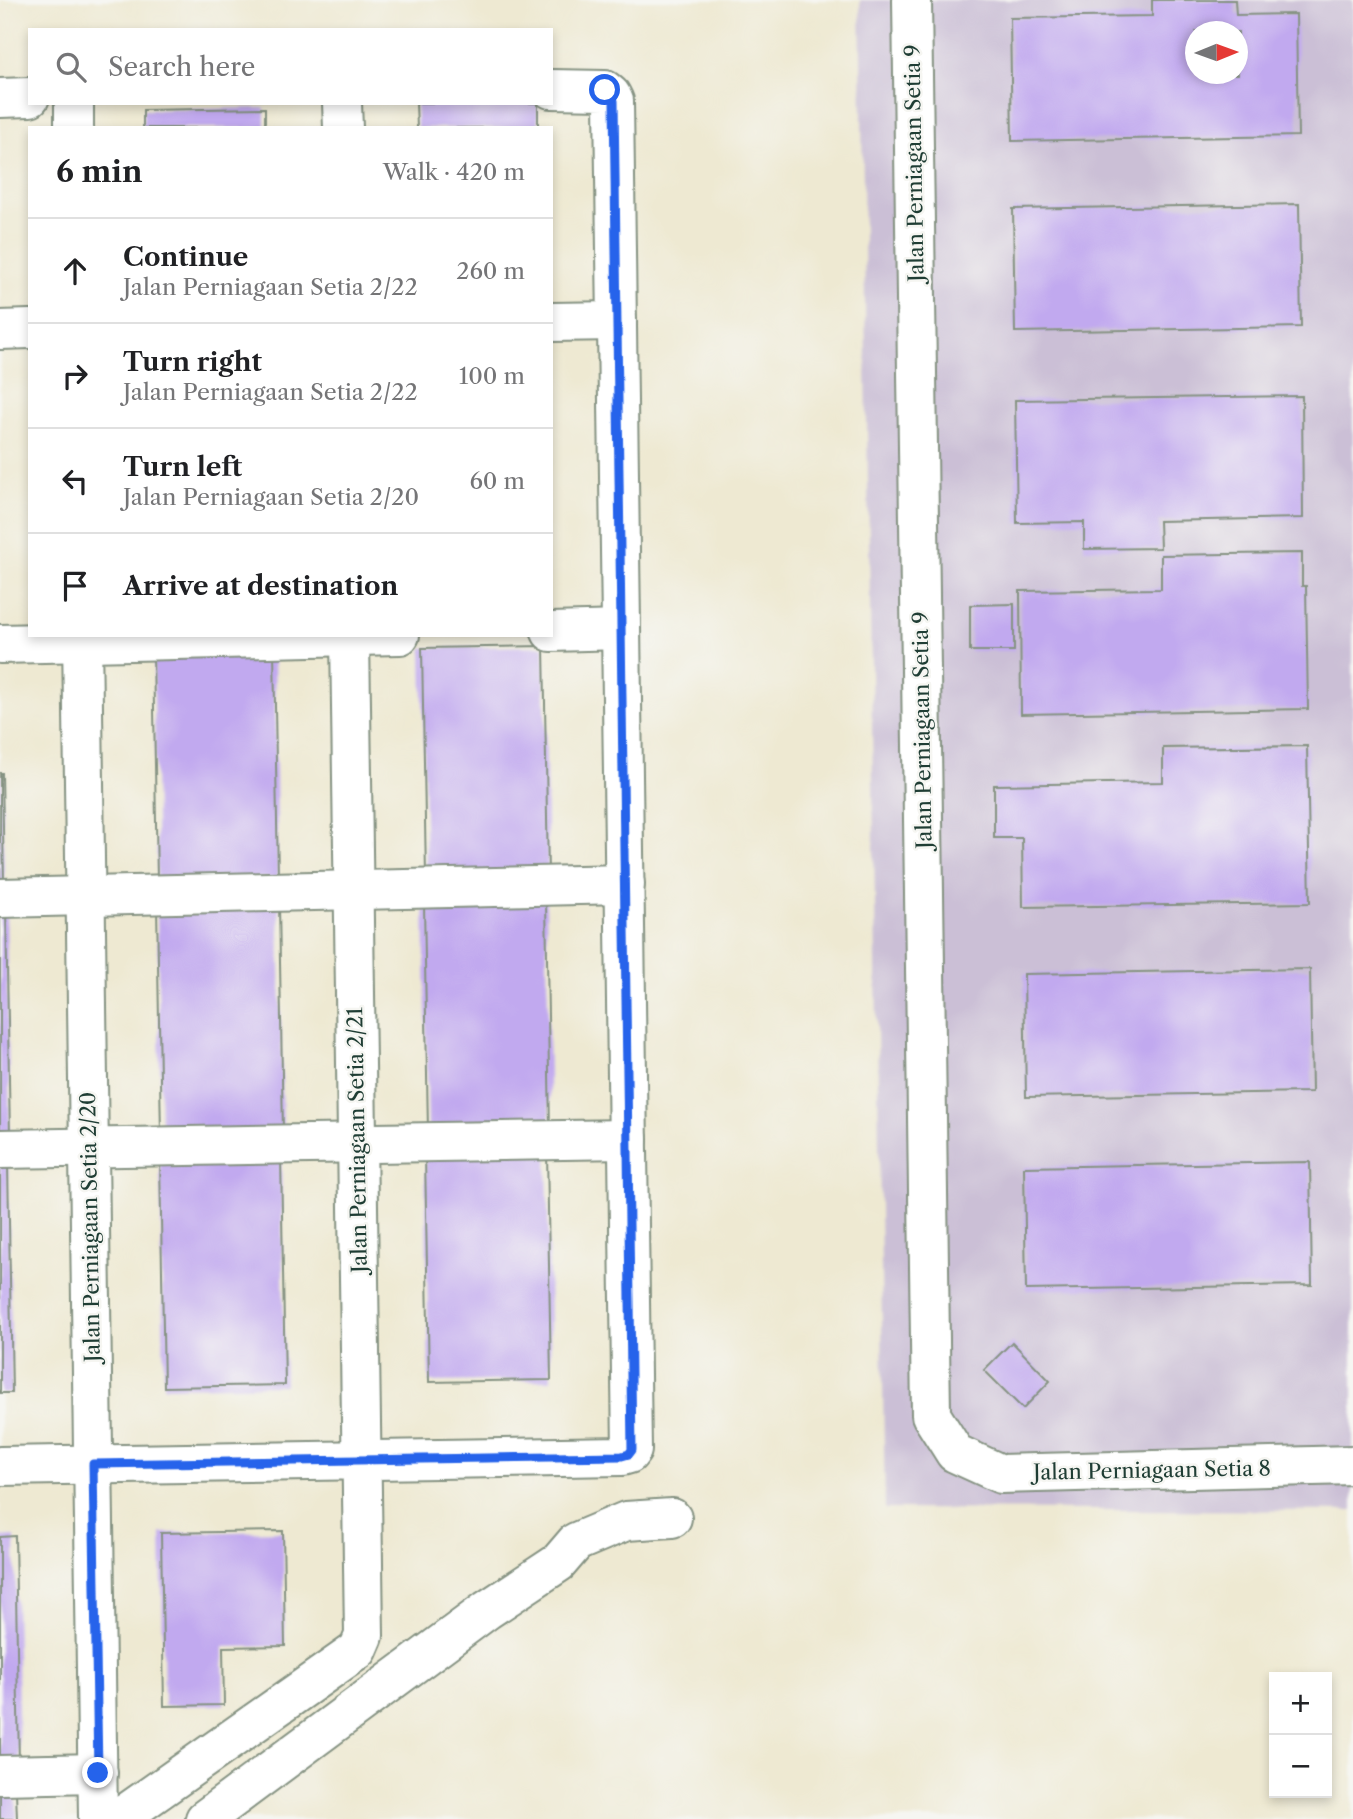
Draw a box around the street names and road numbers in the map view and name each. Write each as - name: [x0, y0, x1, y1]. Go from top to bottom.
- street label: Jalan Perniagaan Setia 9: [899, 44, 929, 285]
- street label: Jalan Perniagaan Setia 9: [907, 611, 937, 852]
- street label: Jalan Perniagaan Setia 2/21: [342, 1007, 372, 1276]
- street label: Jalan Perniagaan Setia 2/20: [75, 1092, 105, 1365]
- street label: Jalan Perniagaan Setia 8: [1030, 1455, 1271, 1485]

